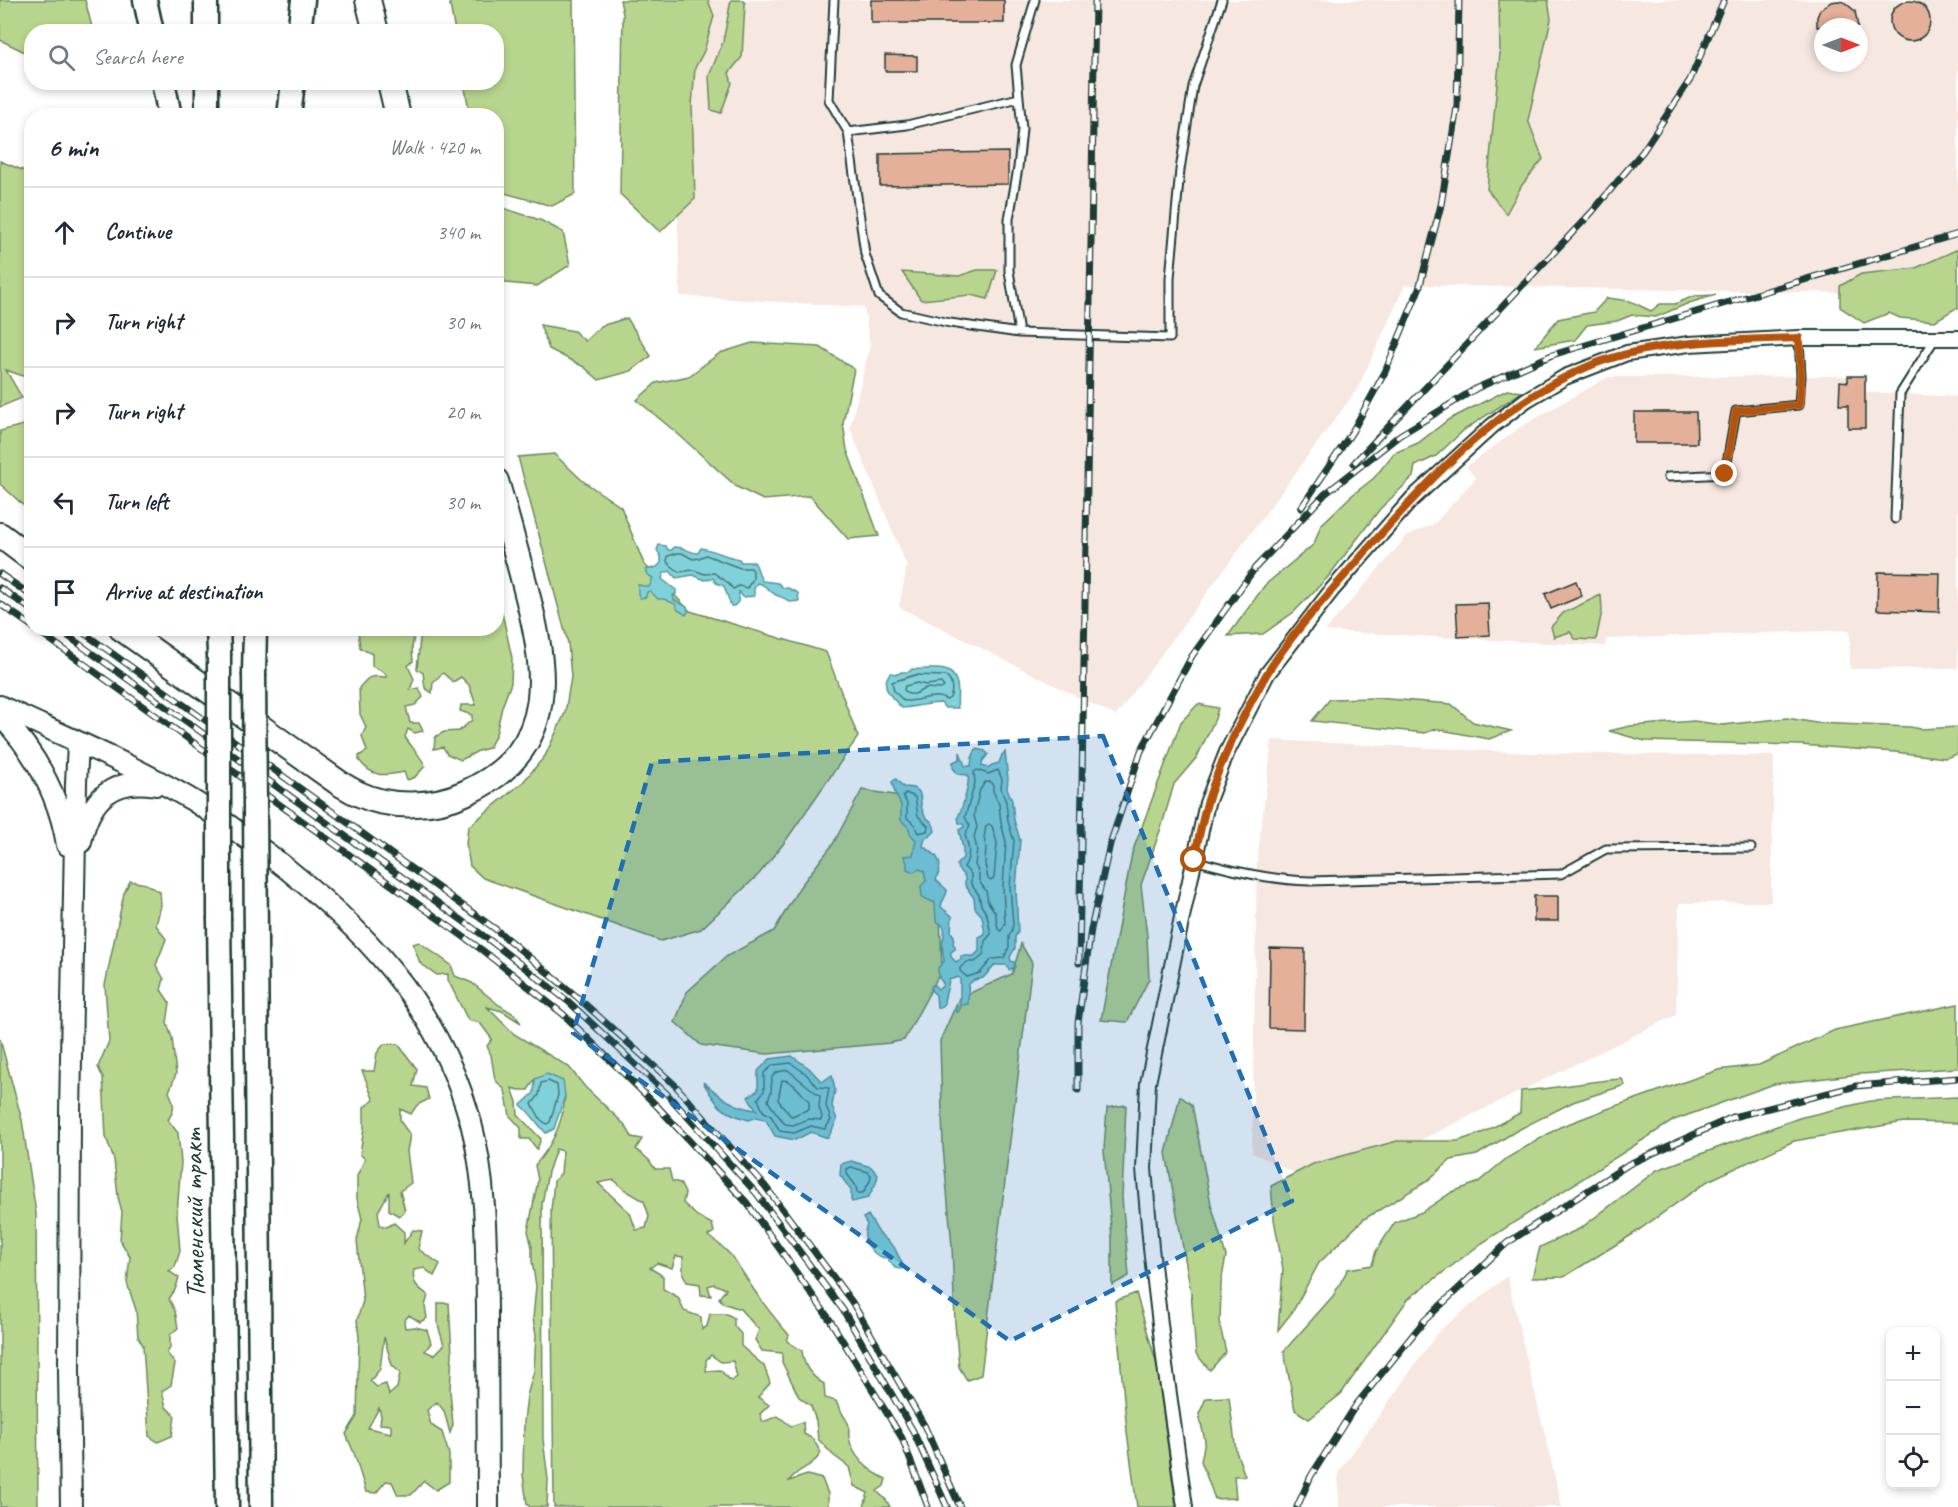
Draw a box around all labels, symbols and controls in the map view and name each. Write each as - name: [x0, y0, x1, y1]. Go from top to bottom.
- north arrow: [1814, 18, 1868, 72]
- search box: [24, 24, 504, 90]
- icon: search: [45, 41, 78, 74]
- text: Search here: [93, 43, 183, 71]
- text: 6 min: [48, 131, 98, 164]
- text: Walk · 420 m: [390, 135, 480, 160]
- icon: ahead: [48, 216, 81, 249]
- text: Continue: [105, 218, 171, 246]
- text: 340 m: [437, 220, 480, 245]
- icon: right: [48, 306, 81, 339]
- text: Turn right: [105, 308, 182, 336]
- text: 30 m: [446, 310, 480, 335]
- icon: right: [48, 396, 81, 429]
- text: Turn right: [105, 398, 182, 426]
- text: 20 m: [446, 400, 480, 425]
- route end: [1711, 460, 1737, 486]
- icon: left: [48, 486, 81, 519]
- text: Turn left: [105, 488, 169, 516]
- text: 30 m: [446, 490, 480, 515]
- icon: arrive: [48, 576, 81, 609]
- text: Arrive at destination: [105, 578, 262, 606]
- route start: [1180, 846, 1206, 872]
- street label: Тюменский тракт: [174, 1127, 212, 1299]
- map controls: [1886, 1327, 1940, 1489]
- button: +: [1886, 1327, 1940, 1381]
- button: −: [1886, 1381, 1940, 1435]
- button: locate: [1886, 1435, 1940, 1489]

